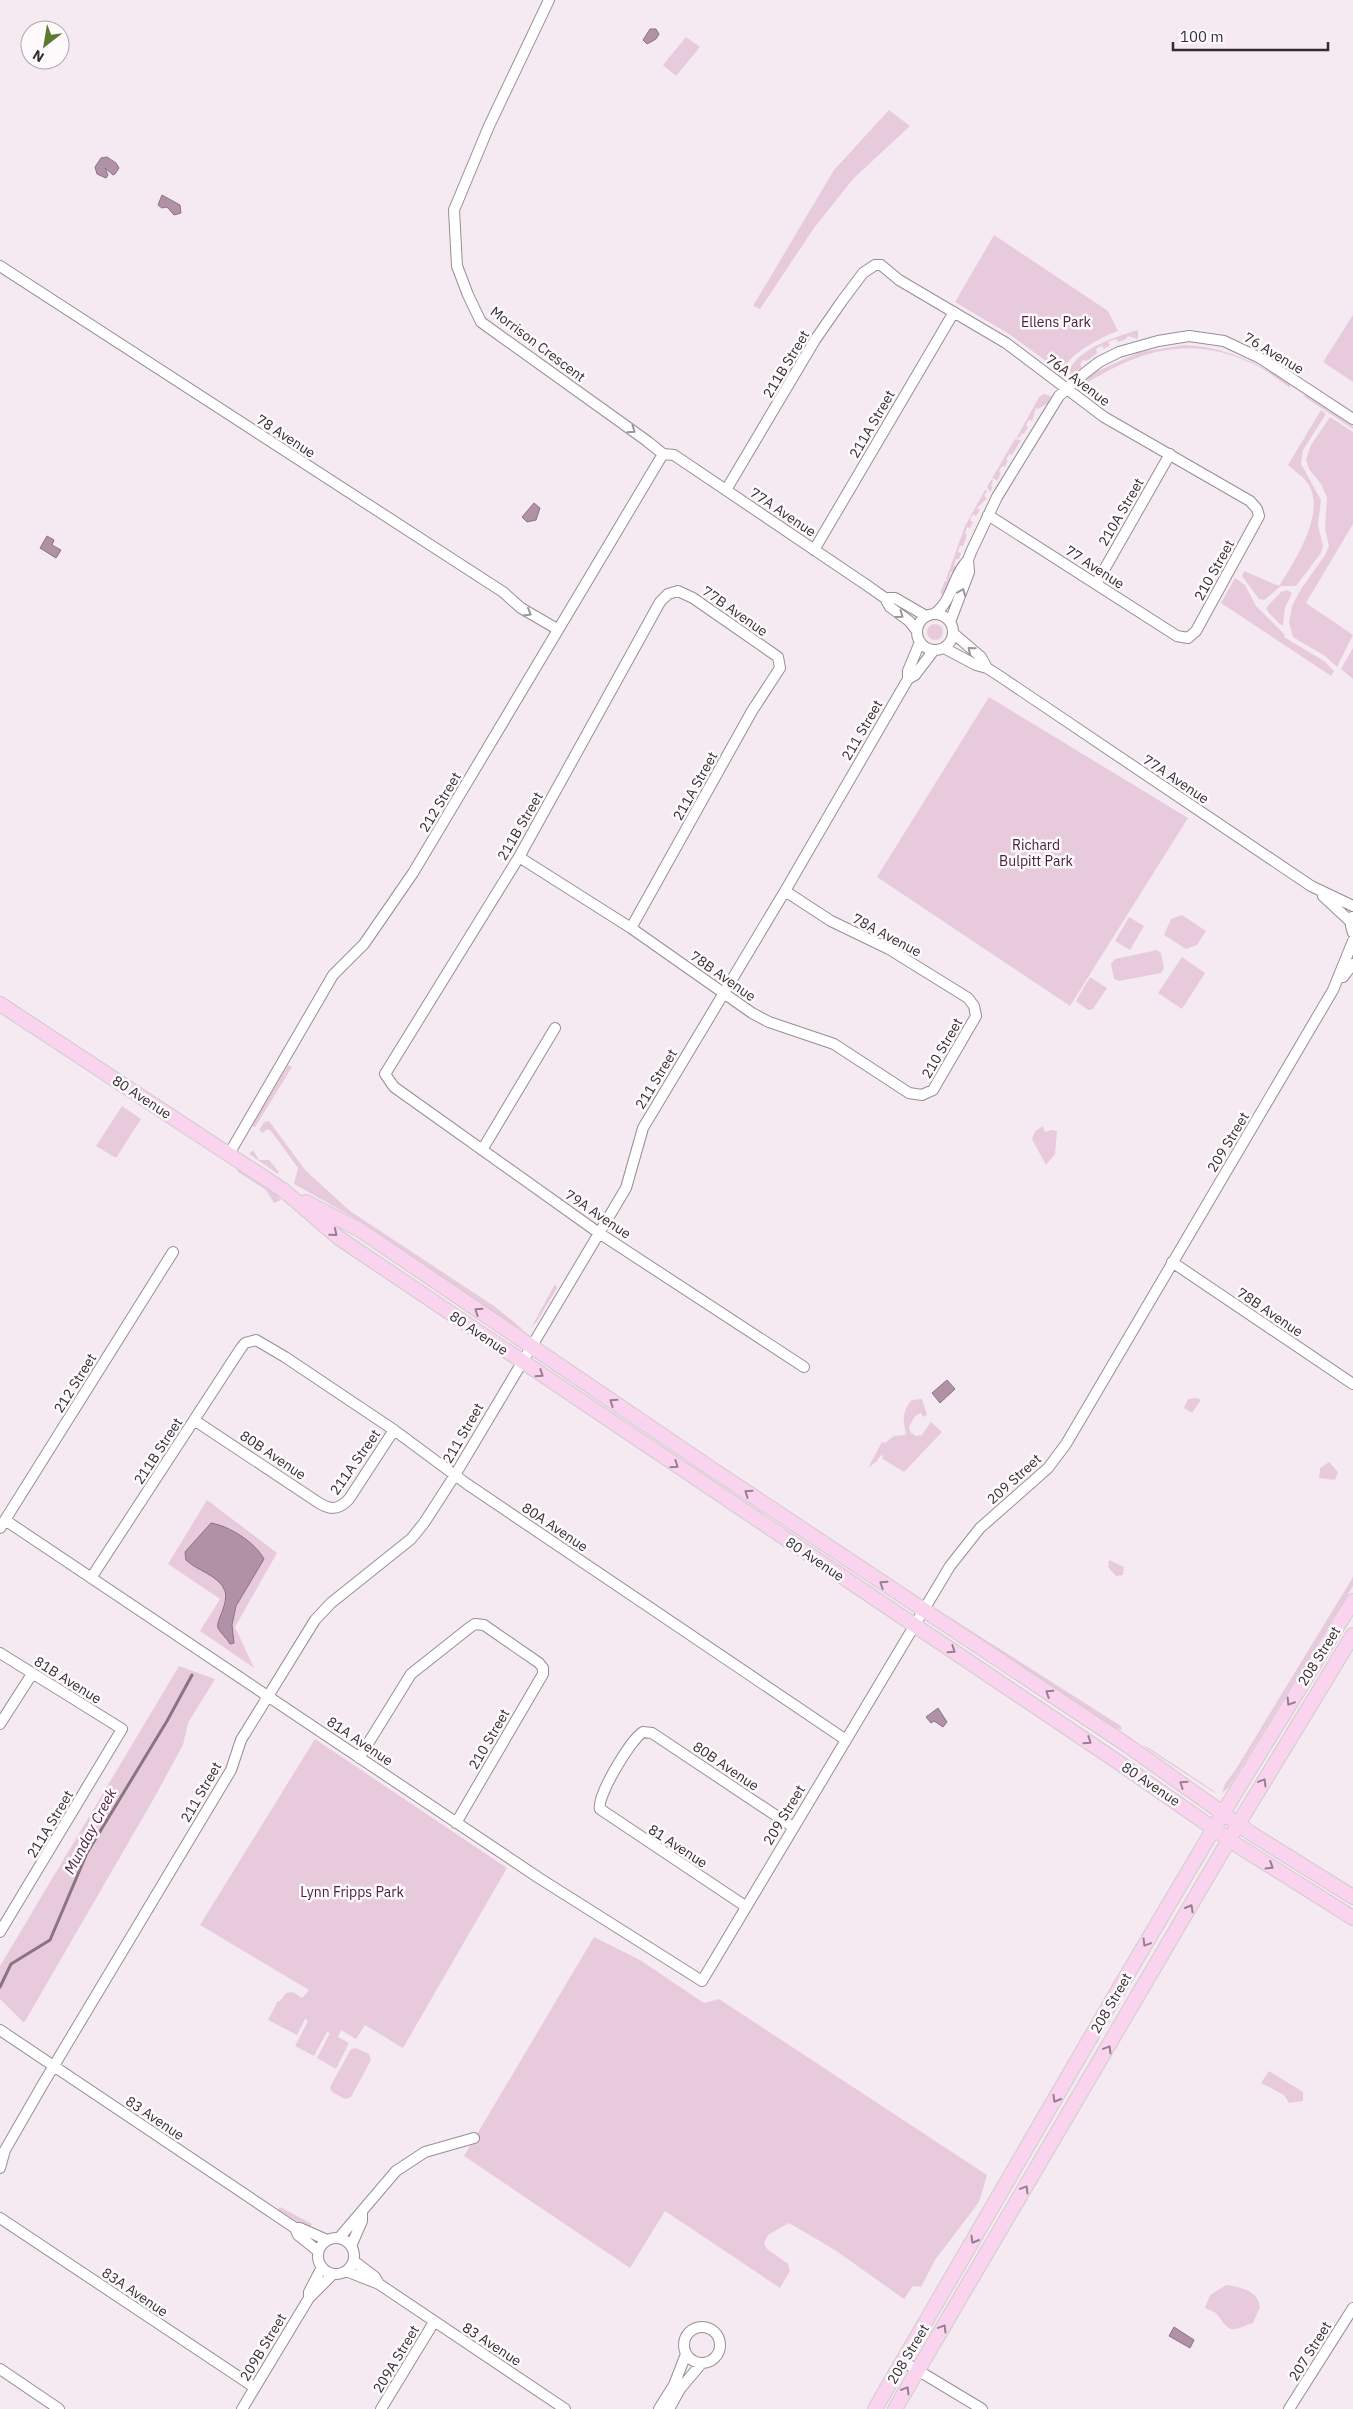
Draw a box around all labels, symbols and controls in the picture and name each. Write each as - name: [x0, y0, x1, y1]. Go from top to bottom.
- north arrow: [20, 20, 70, 70]
- scale bar: [1173, 20, 1328, 52]
- text: 100 m: [1180, 27, 1224, 46]
- text: N: [29, 46, 47, 66]
- street label: Morrison Crescent: [487, 302, 589, 386]
- park label: Ellens Park: [1021, 313, 1092, 331]
- street label: 211B Street: [759, 327, 813, 401]
- street label: 76 Avenue: [1241, 328, 1308, 378]
- street label: 76A Avenue: [1042, 350, 1114, 410]
- street label: 211A Street: [845, 387, 899, 461]
- street label: 78 Avenue: [253, 410, 319, 462]
- one-way arrow: [626, 424, 636, 433]
- street label: 210A Street: [1094, 475, 1148, 549]
- street label: 77A Avenue: [747, 483, 820, 541]
- street label: 210 Street: [1190, 536, 1238, 604]
- street label: 77 Avenue: [1062, 541, 1128, 593]
- street label: 77B Avenue: [699, 582, 772, 640]
- one-way arrow: [956, 588, 966, 596]
- one-way arrow: [523, 607, 532, 617]
- one-way arrow: [895, 609, 904, 618]
- one-way arrow: [968, 647, 977, 655]
- street label: 211 Street: [837, 696, 887, 763]
- street label: 211A Street: [669, 748, 721, 824]
- street label: 77A Avenue: [1140, 750, 1213, 808]
- street label: 212 Street: [415, 769, 465, 835]
- street label: 211B Street: [493, 789, 547, 863]
- park label: Richard Bulpitt Park: [999, 836, 1074, 870]
- street label: 78A Avenue: [849, 909, 925, 961]
- street label: 78B Avenue: [687, 947, 760, 1005]
- street label: 210 Street: [917, 1014, 967, 1081]
- street label: 211 Street: [631, 1046, 681, 1112]
- street label: 80 Avenue: [109, 1071, 175, 1123]
- street label: 209 Street: [1203, 1109, 1253, 1175]
- street label: 79A Avenue: [562, 1185, 635, 1243]
- one-way arrow: [328, 1228, 337, 1237]
- street label: 78B Avenue: [1233, 1283, 1307, 1341]
- street label: 80 Avenue: [446, 1307, 512, 1359]
- one-way arrow: [475, 1308, 484, 1317]
- street label: 212 Street: [50, 1350, 100, 1416]
- one-way arrow: [534, 1368, 544, 1377]
- street label: 211 Street: [438, 1399, 488, 1466]
- one-way arrow: [609, 1399, 619, 1408]
- street label: 211B Street: [130, 1414, 186, 1488]
- street label: 80B Avenue: [236, 1426, 310, 1484]
- street label: 211A Street: [326, 1426, 384, 1498]
- street label: 209 Street: [983, 1450, 1045, 1508]
- one-way arrow: [669, 1459, 679, 1468]
- one-way arrow: [744, 1490, 753, 1499]
- street label: 80A Avenue: [519, 1498, 592, 1556]
- street label: 80 Avenue: [782, 1533, 848, 1585]
- one-way arrow: [879, 1580, 888, 1590]
- street label: 208 Street: [1294, 1623, 1344, 1689]
- one-way arrow: [946, 1644, 956, 1653]
- street label: 81B Avenue: [31, 1652, 105, 1708]
- one-way arrow: [1045, 1690, 1054, 1699]
- one-way arrow: [1287, 1696, 1296, 1706]
- street label: 210 Street: [464, 1705, 514, 1772]
- street label: 81A Avenue: [324, 1712, 397, 1770]
- one-way arrow: [1082, 1735, 1091, 1744]
- street label: 80B Avenue: [689, 1737, 763, 1795]
- street label: 211 Street: [176, 1758, 226, 1825]
- street label: 80 Avenue: [1118, 1758, 1184, 1810]
- one-way arrow: [1257, 1778, 1267, 1787]
- street label: 209 Street: [759, 1782, 809, 1848]
- one-way arrow: [1180, 1782, 1189, 1790]
- water label: Munday Creek: [59, 1785, 121, 1877]
- street label: 211A Street: [23, 1787, 77, 1861]
- street label: 81 Avenue: [645, 1820, 711, 1872]
- one-way arrow: [1265, 1860, 1274, 1869]
- park label: Lynn Fripps Park: [300, 1883, 404, 1901]
- one-way arrow: [1184, 1905, 1194, 1914]
- one-way arrow: [1143, 1938, 1153, 1947]
- street label: 208 Street: [1086, 1969, 1136, 2036]
- one-way arrow: [1102, 2045, 1112, 2054]
- street label: 83 Avenue: [122, 2092, 188, 2144]
- one-way arrow: [1052, 2094, 1062, 2103]
- one-way arrow: [1019, 2185, 1029, 2194]
- one-way arrow: [971, 2234, 981, 2243]
- street label: 83A Avenue: [99, 2263, 172, 2321]
- street label: 209B Street: [236, 2310, 290, 2384]
- street label: 83 Avenue: [459, 2318, 525, 2370]
- street label: 207 Street: [1285, 2318, 1335, 2384]
- street label: 208 Street: [883, 2321, 933, 2387]
- street label: 209A Street: [369, 2322, 423, 2396]
- one-way arrow: [936, 2325, 946, 2334]
- one-way arrow: [900, 2386, 910, 2395]

